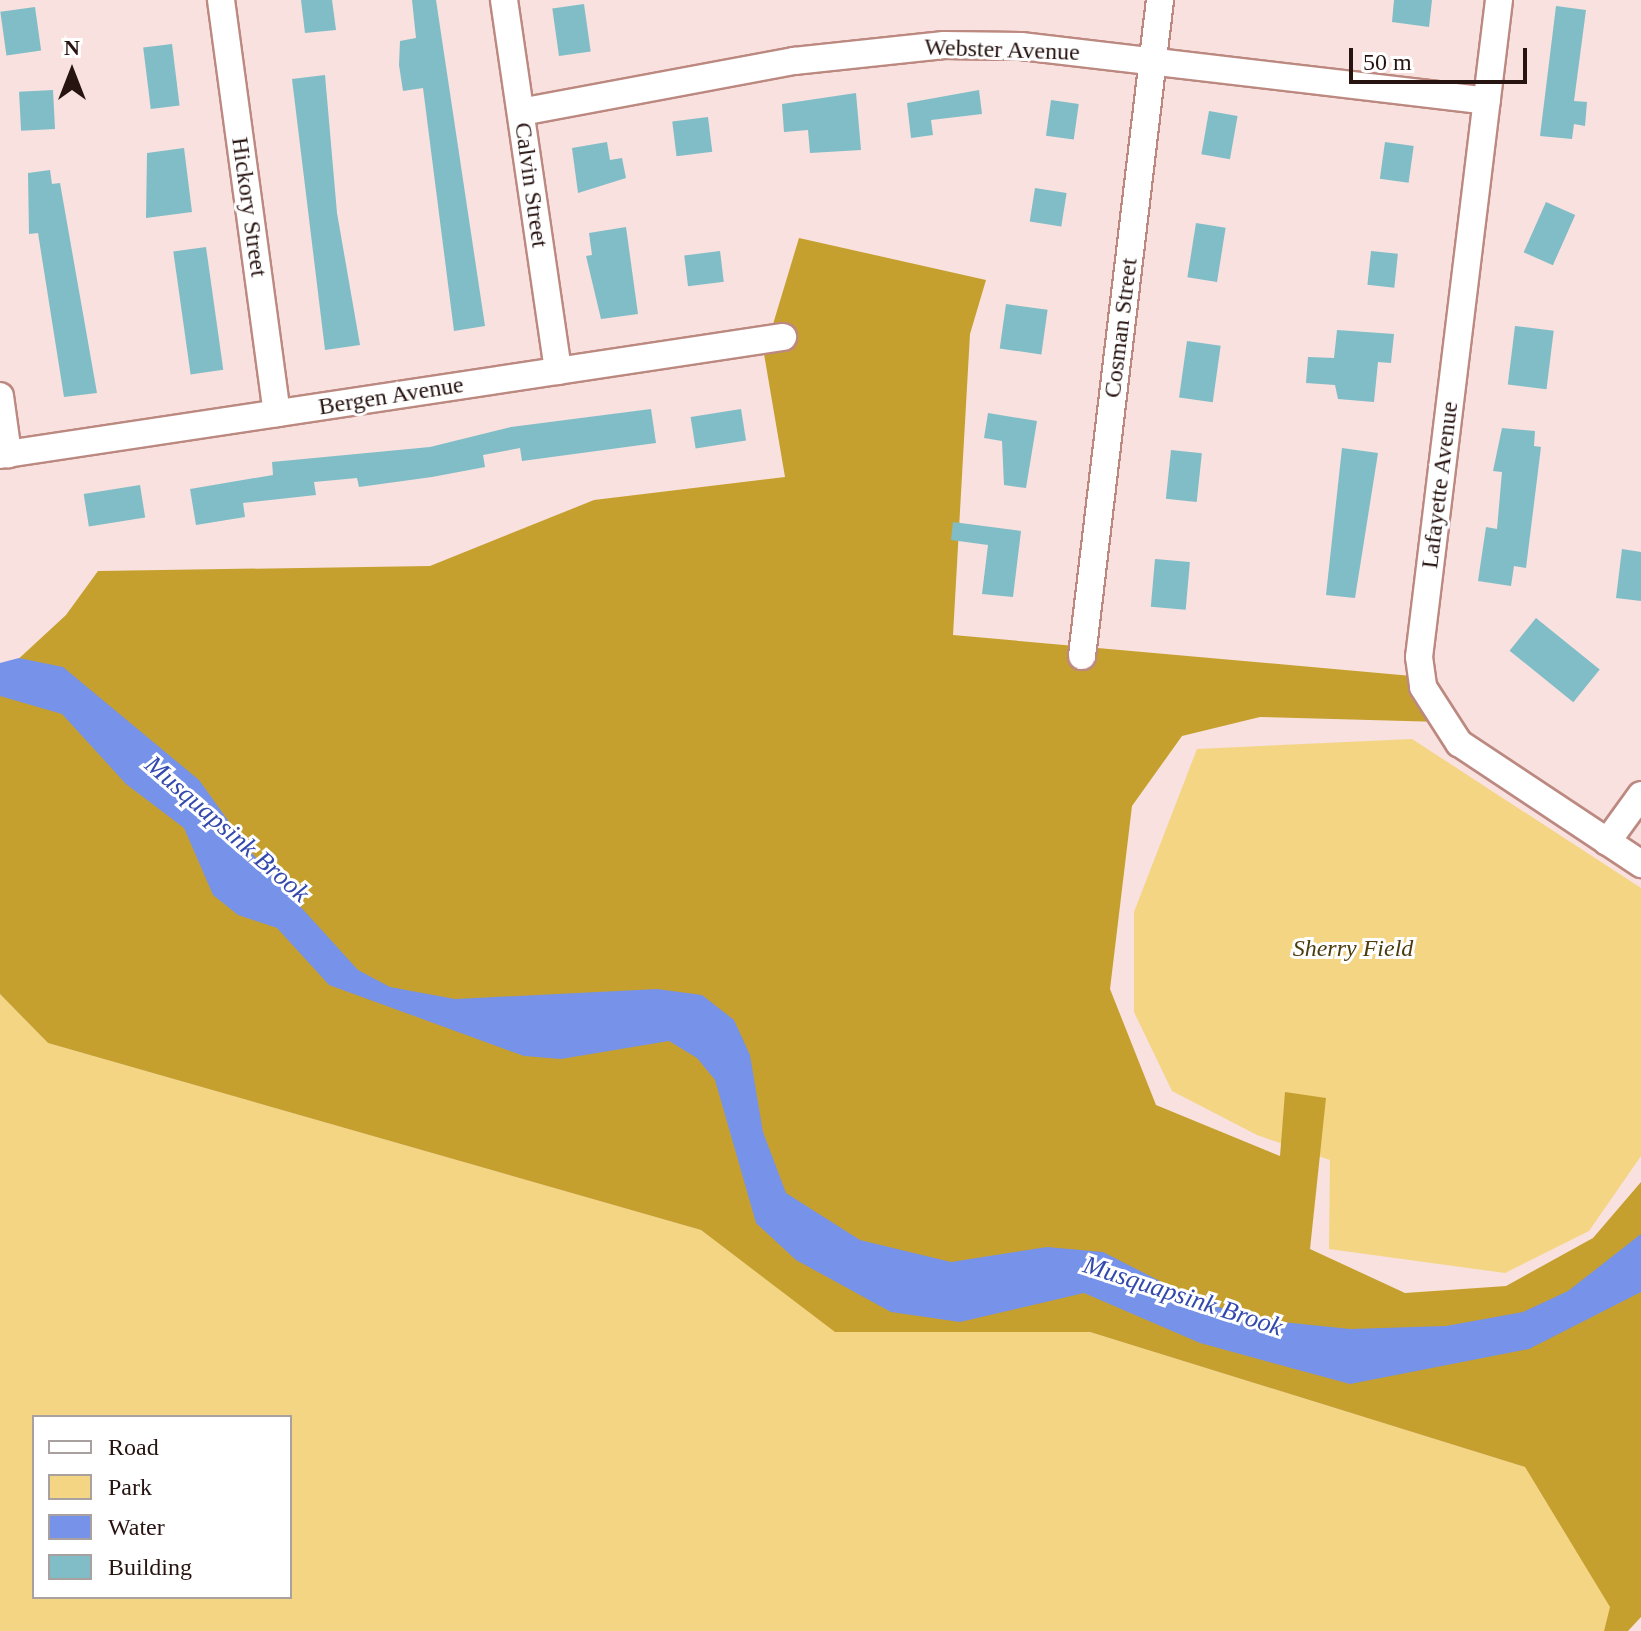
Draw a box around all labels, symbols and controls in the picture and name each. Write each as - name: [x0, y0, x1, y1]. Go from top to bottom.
- north arrow: [32, 32, 112, 112]
- scale bar: [1353, 32, 1531, 82]
- street label: Webster Avenue: [923, 33, 1081, 67]
- text: N: [64, 35, 80, 60]
- text: 50 m: [1363, 49, 1412, 75]
- street label: Calvin Street: [508, 121, 554, 249]
- street label: Hickory Street: [225, 135, 273, 279]
- street label: Cosman Street: [1098, 256, 1144, 400]
- street label: Bergen Avenue: [316, 370, 466, 422]
- street label: Lafayette Avenue: [1415, 399, 1465, 571]
- water label: Musquapsink Brook: [138, 749, 316, 909]
- park label: Sherry Field: [1293, 935, 1413, 963]
- water label: Musquapsink Brook: [1079, 1249, 1287, 1343]
- legend: [32, 1415, 292, 1599]
- text: Road: [108, 1434, 159, 1460]
- text: Park: [108, 1474, 152, 1500]
- text: Water: [108, 1514, 165, 1540]
- text: Building: [108, 1554, 192, 1580]

